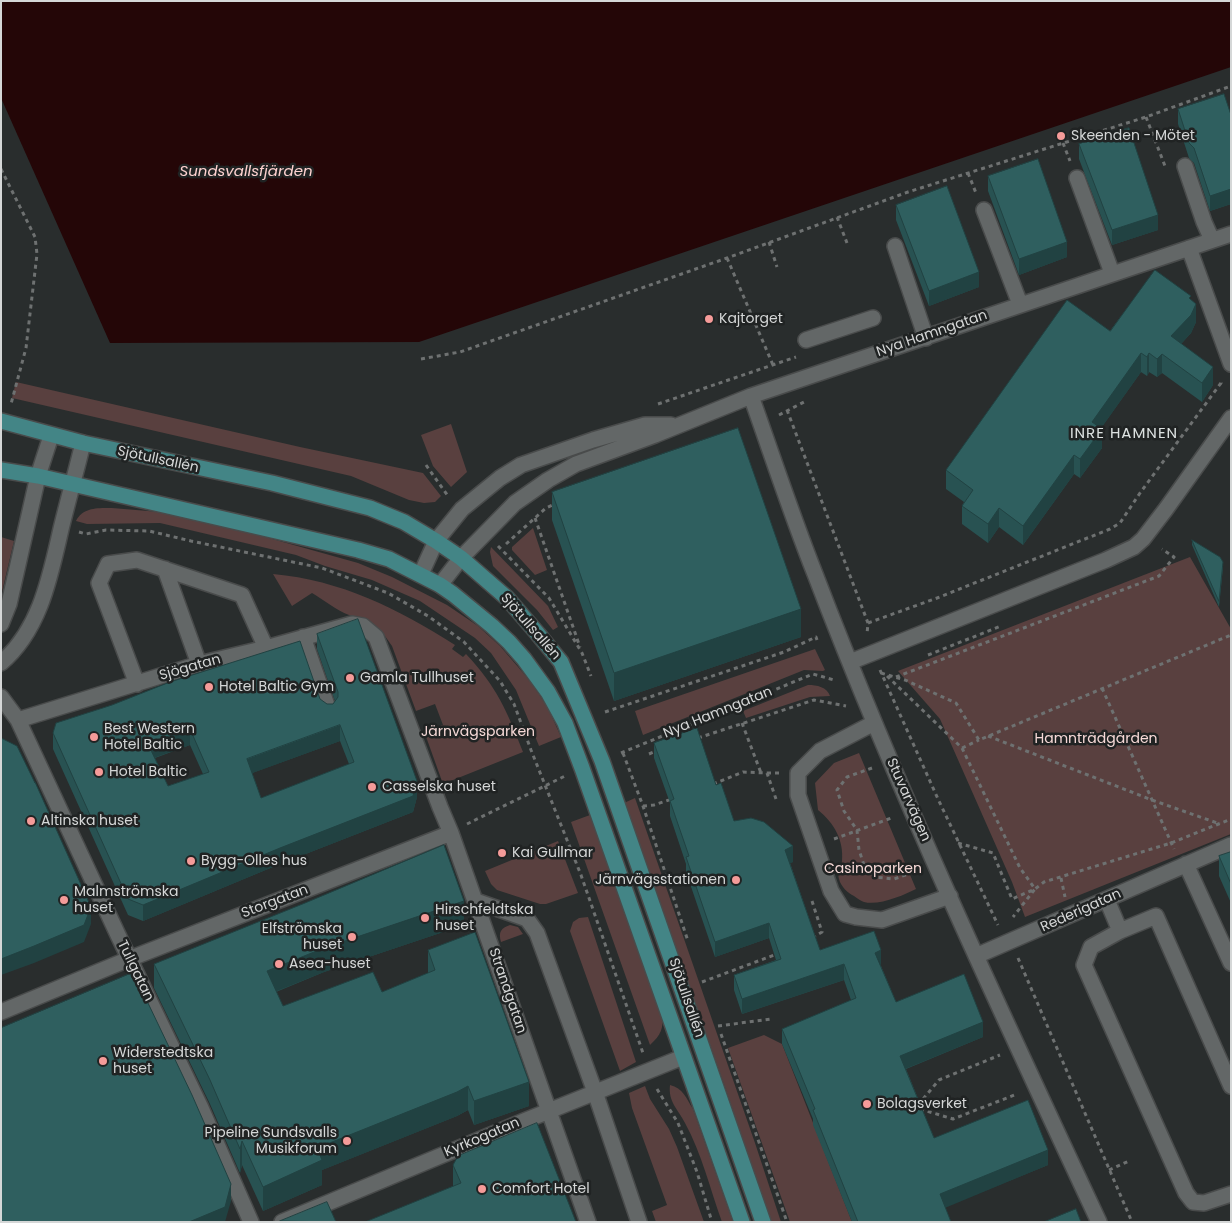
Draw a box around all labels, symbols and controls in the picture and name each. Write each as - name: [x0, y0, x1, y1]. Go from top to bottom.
- place label: Skeenden - Mötet: [1071, 128, 1195, 144]
- marker: Skeenden - Mötet: [1055, 130, 1067, 142]
- water label: Sundsvallsfjärden: [179, 163, 313, 181]
- street label: Nya Hamngatan: [874, 307, 990, 361]
- place label: Kajtorget: [719, 311, 783, 327]
- marker: Kajtorget: [703, 313, 715, 325]
- district label: INRE HAMNEN: [1069, 425, 1179, 443]
- street label: Sjötullsallén: [116, 443, 200, 477]
- street label: Sjötullsallén: [496, 590, 564, 664]
- street label: Sjögatan: [157, 651, 223, 685]
- place label: Gamla Tullhuset: [360, 670, 474, 686]
- marker: Gamla Tullhuset: [344, 672, 356, 684]
- place label: Hotel Baltic Gym: [219, 679, 334, 695]
- marker: Hotel Baltic Gym: [203, 681, 215, 693]
- street label: Nya Hamngatan: [661, 684, 775, 742]
- place label: Best Western Hotel Baltic: [104, 721, 195, 754]
- park label: Järnvägsparken: [421, 724, 535, 740]
- marker: Best Western Hotel Baltic: [88, 731, 100, 743]
- park label: Hamnträdgården: [1034, 731, 1158, 747]
- street label: Stuvarvägen: [882, 756, 934, 844]
- place label: Hotel Baltic: [109, 764, 187, 780]
- marker: Hotel Baltic: [93, 766, 105, 778]
- place label: Casselska huset: [382, 779, 496, 795]
- marker: Casselska huset: [366, 781, 378, 793]
- place label: Altinska huset: [41, 813, 138, 829]
- marker: Altinska huset: [25, 815, 37, 827]
- place label: Kai Gullmar: [512, 845, 593, 861]
- marker: Kai Gullmar: [496, 847, 508, 859]
- place label: Bygg-Olles hus: [201, 853, 307, 869]
- marker: Bygg-Olles hus: [185, 855, 197, 867]
- park label: Casinoparken: [824, 861, 922, 877]
- place label: Järnvägsstationen: [595, 872, 726, 888]
- marker: Järnvägsstationen: [730, 874, 742, 886]
- street label: Storgatan: [239, 882, 311, 922]
- place label: Malmströmska huset: [74, 884, 178, 916]
- street label: Rederigatan: [1038, 886, 1124, 936]
- marker: Malmströmska huset: [58, 894, 70, 906]
- place label: Hirschfeldtska huset: [435, 902, 533, 934]
- marker: Hirschfeldtska huset: [419, 912, 431, 924]
- place label: Elfströmska huset: [262, 921, 342, 954]
- marker: Elfströmska huset: [346, 931, 358, 943]
- street label: Tullgatan: [113, 938, 157, 1004]
- street label: Strandgatan: [485, 946, 529, 1036]
- place label: Asea-huset: [289, 956, 371, 972]
- street label: Sjötullsallén: [665, 956, 707, 1040]
- marker: Asea-huset: [273, 958, 285, 970]
- place label: Widerstedtska huset: [113, 1045, 213, 1078]
- marker: Widerstedtska huset: [97, 1055, 109, 1067]
- place label: Bolagsverket: [877, 1096, 967, 1112]
- marker: Bolagsverket: [861, 1098, 873, 1110]
- street label: Kyrkogatan: [442, 1115, 522, 1161]
- place label: Pipeline Sundsvalls Musikforum: [205, 1125, 337, 1158]
- marker: Pipeline Sundsvalls Musikforum: [341, 1135, 353, 1147]
- place label: Comfort Hotel: [492, 1181, 590, 1197]
- marker: Comfort Hotel: [476, 1183, 488, 1195]

